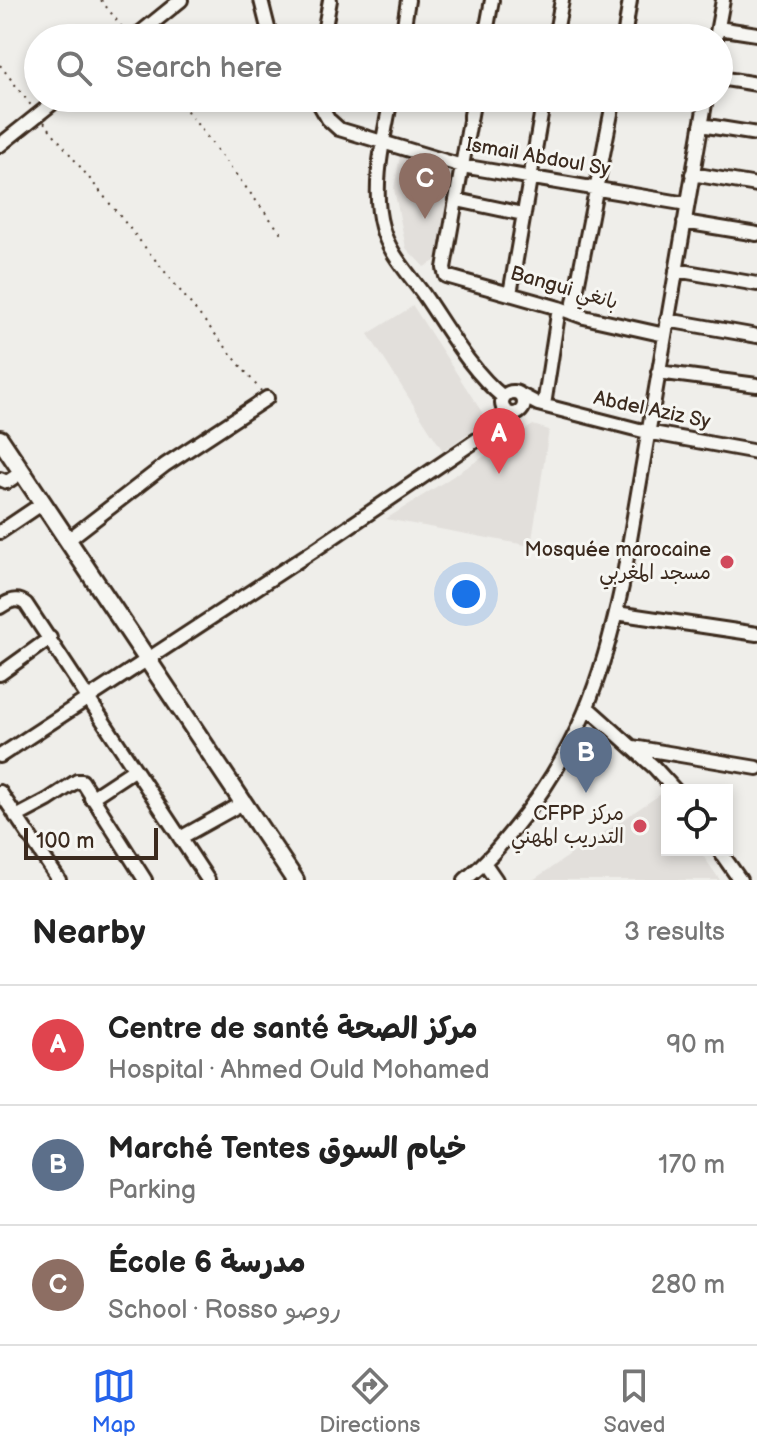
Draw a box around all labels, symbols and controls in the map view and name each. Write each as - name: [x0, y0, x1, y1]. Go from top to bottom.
- search box: [24, 24, 733, 112]
- icon: search: [52, 46, 96, 90]
- text: Search here: [116, 50, 282, 86]
- street label: Ismail Abdoul Sy: [464, 132, 612, 182]
- pin: C: [399, 153, 451, 219]
- street label: Bangui بانغي: [506, 261, 620, 320]
- street label: Abdel Aziz Sy: [591, 386, 713, 434]
- pin: A: [473, 408, 525, 474]
- place label: Mosquée marocaine مسجد المغربي: [525, 538, 711, 590]
- marker: Mosquée marocaine مسجد المغربي: [718, 553, 736, 571]
- your location: [446, 574, 486, 614]
- pin: B: [560, 727, 612, 793]
- map controls: [661, 784, 733, 856]
- button: locate: [661, 784, 733, 856]
- place label: CFPP مركز التدريب المهني: [511, 802, 624, 854]
- marker: CFPP مركز التدريب المهني: [631, 817, 649, 835]
- scale bar: [24, 824, 158, 860]
- text: 100 m: [36, 828, 95, 855]
- text: Nearby: [32, 912, 146, 953]
- text: 3 results: [624, 917, 725, 948]
- text: Centre de santé مركز الصحة: [108, 1011, 478, 1047]
- text: A: [50, 1030, 66, 1061]
- text: 90 m: [666, 1030, 725, 1061]
- text: Hospital · Ahmed Ould Mohamed: [108, 1055, 490, 1086]
- text: Marché Tentes خيام السوق: [108, 1131, 466, 1167]
- text: B: [49, 1150, 67, 1181]
- text: 170 m: [658, 1150, 725, 1181]
- text: Parking: [108, 1175, 196, 1206]
- text: École 6 مدرسة: [108, 1245, 306, 1281]
- text: C: [49, 1270, 67, 1301]
- text: 280 m: [651, 1270, 725, 1301]
- text: School · Rosso روصو: [108, 1295, 342, 1326]
- tab: Map: [92, 1364, 136, 1439]
- tab: Directions: [319, 1364, 420, 1439]
- tab: Saved: [604, 1364, 665, 1439]

